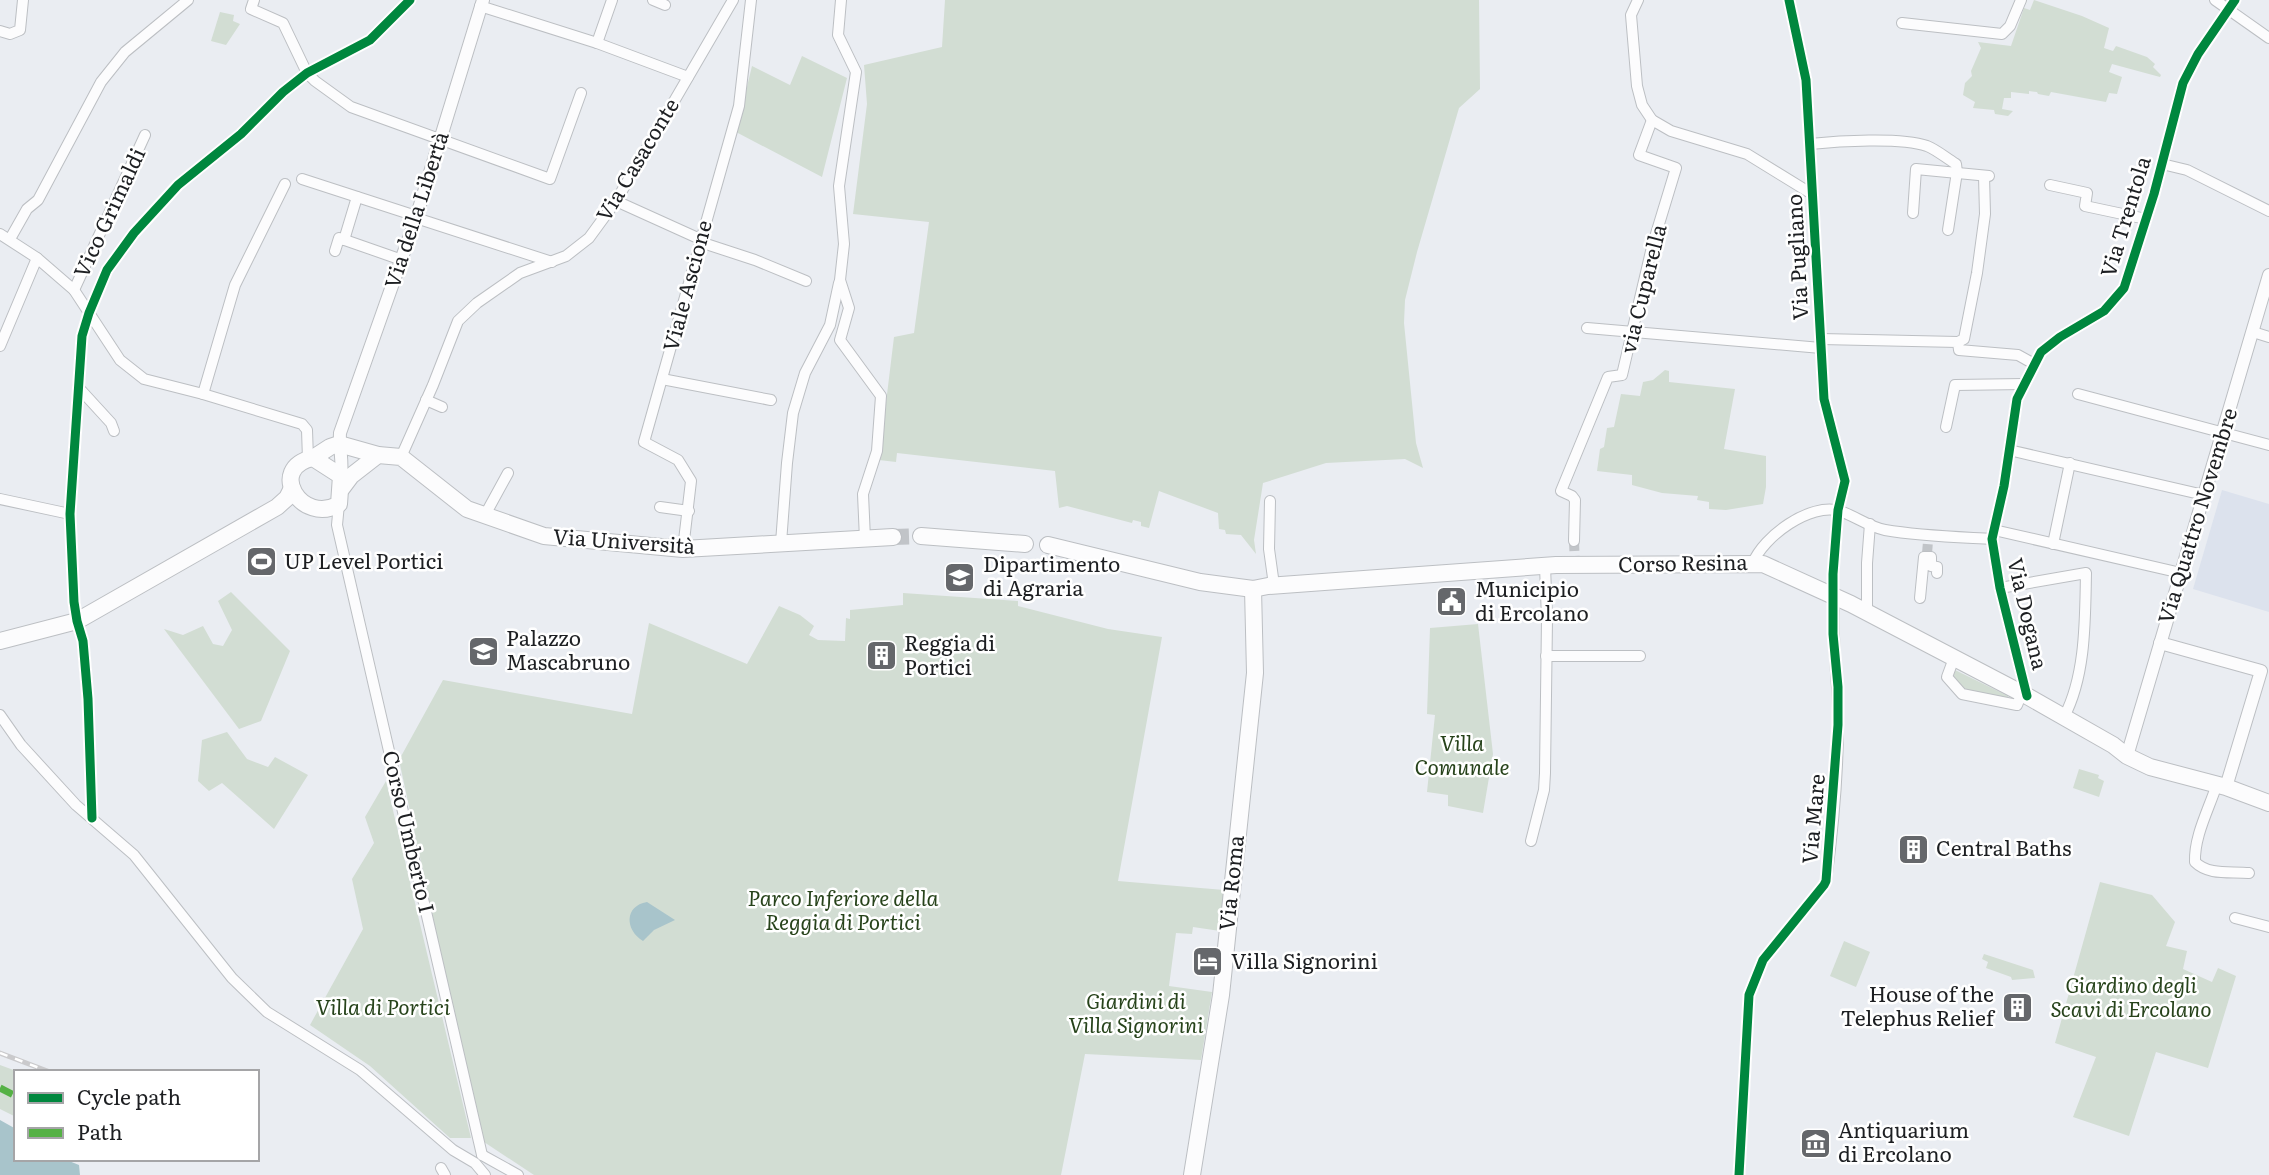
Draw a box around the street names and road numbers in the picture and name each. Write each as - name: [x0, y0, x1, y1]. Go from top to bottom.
- street label: Via Casaconte: [587, 91, 685, 226]
- street label: Via della Libertà: [375, 126, 455, 292]
- street label: Vico Grimaldi: [64, 142, 151, 282]
- street label: Via Trentola: [2090, 151, 2157, 281]
- street label: Via Pugliano: [1777, 193, 1814, 321]
- street label: Viale Ascione: [653, 216, 718, 354]
- street label: via Cuparella: [1611, 220, 1673, 356]
- street label: Via Quattro Novembre: [2148, 403, 2243, 627]
- street label: Via Università: [552, 519, 697, 560]
- street label: Corso Resina: [1618, 545, 1749, 578]
- street label: Via Dogana: [2002, 554, 2058, 673]
- street label: Corso Umberto I: [377, 747, 444, 916]
- street label: Via Mare: [1792, 772, 1831, 865]
- street label: Via Roma: [1209, 833, 1250, 932]

